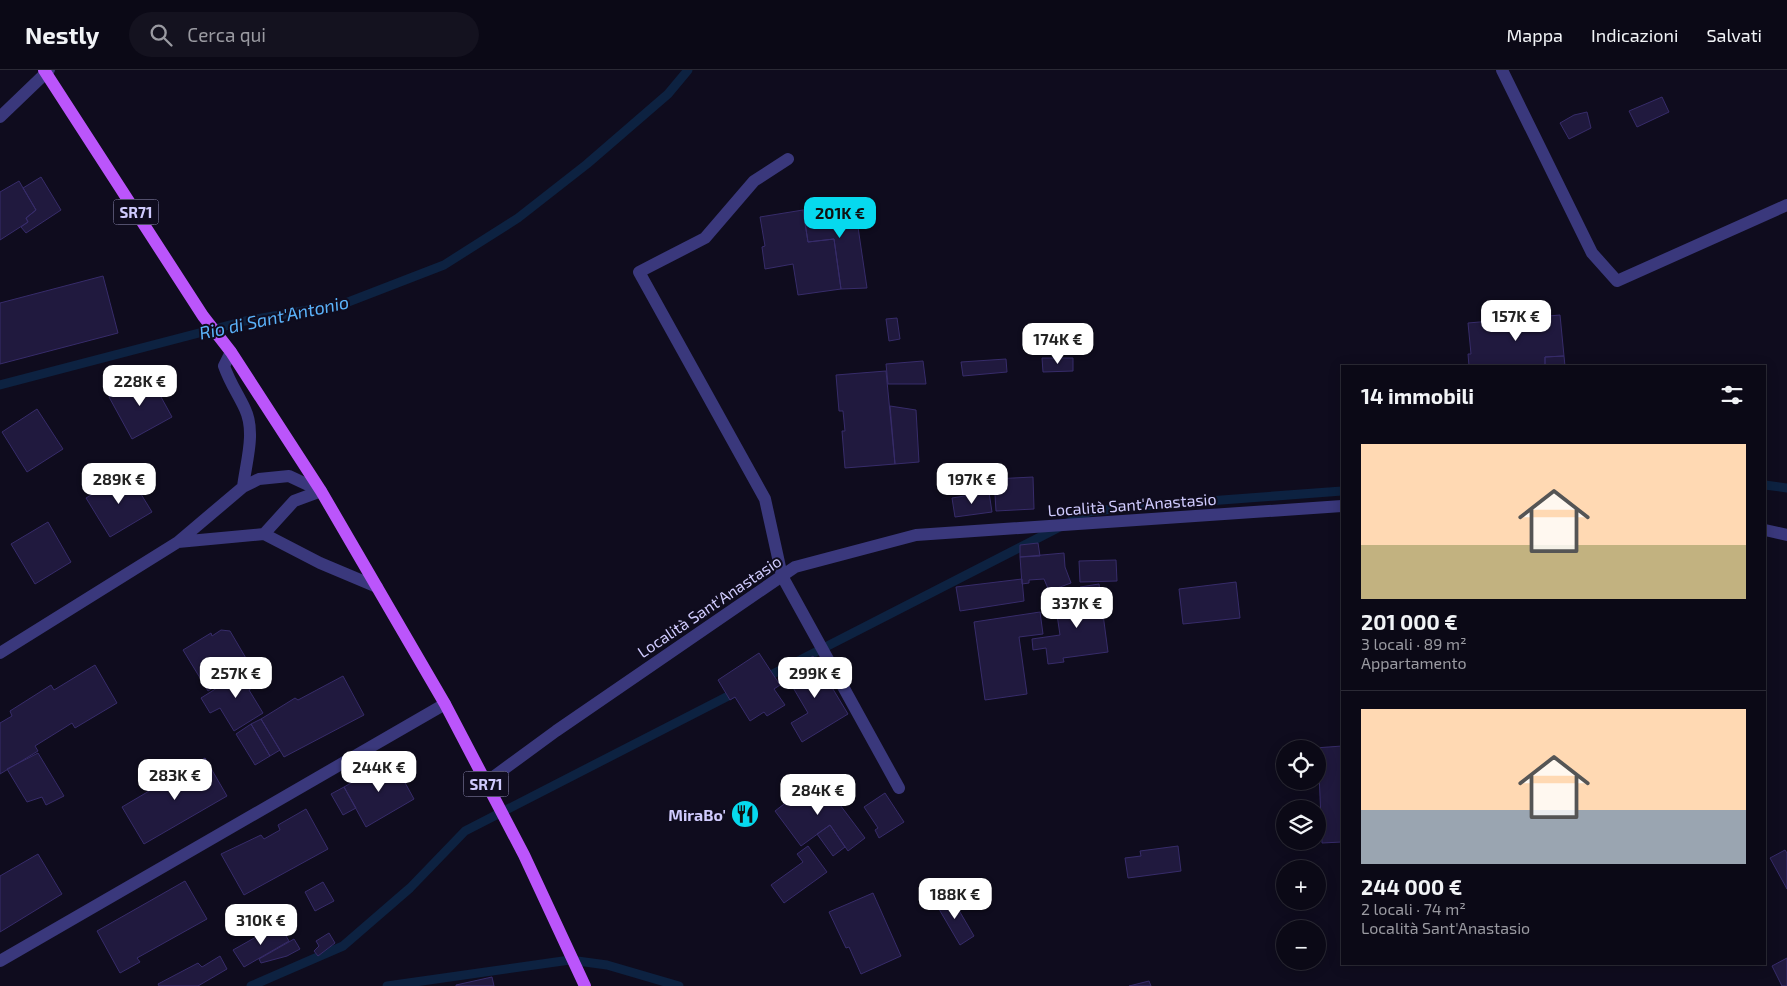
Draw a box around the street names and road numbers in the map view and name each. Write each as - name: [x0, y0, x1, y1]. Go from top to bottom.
- road number: SR71: [114, 200, 158, 224]
- street label: Località Sant'Anastasio: [1047, 489, 1217, 519]
- street label: Località Sant'Anastasio: [634, 551, 784, 661]
- road number: SR71: [464, 772, 508, 796]

